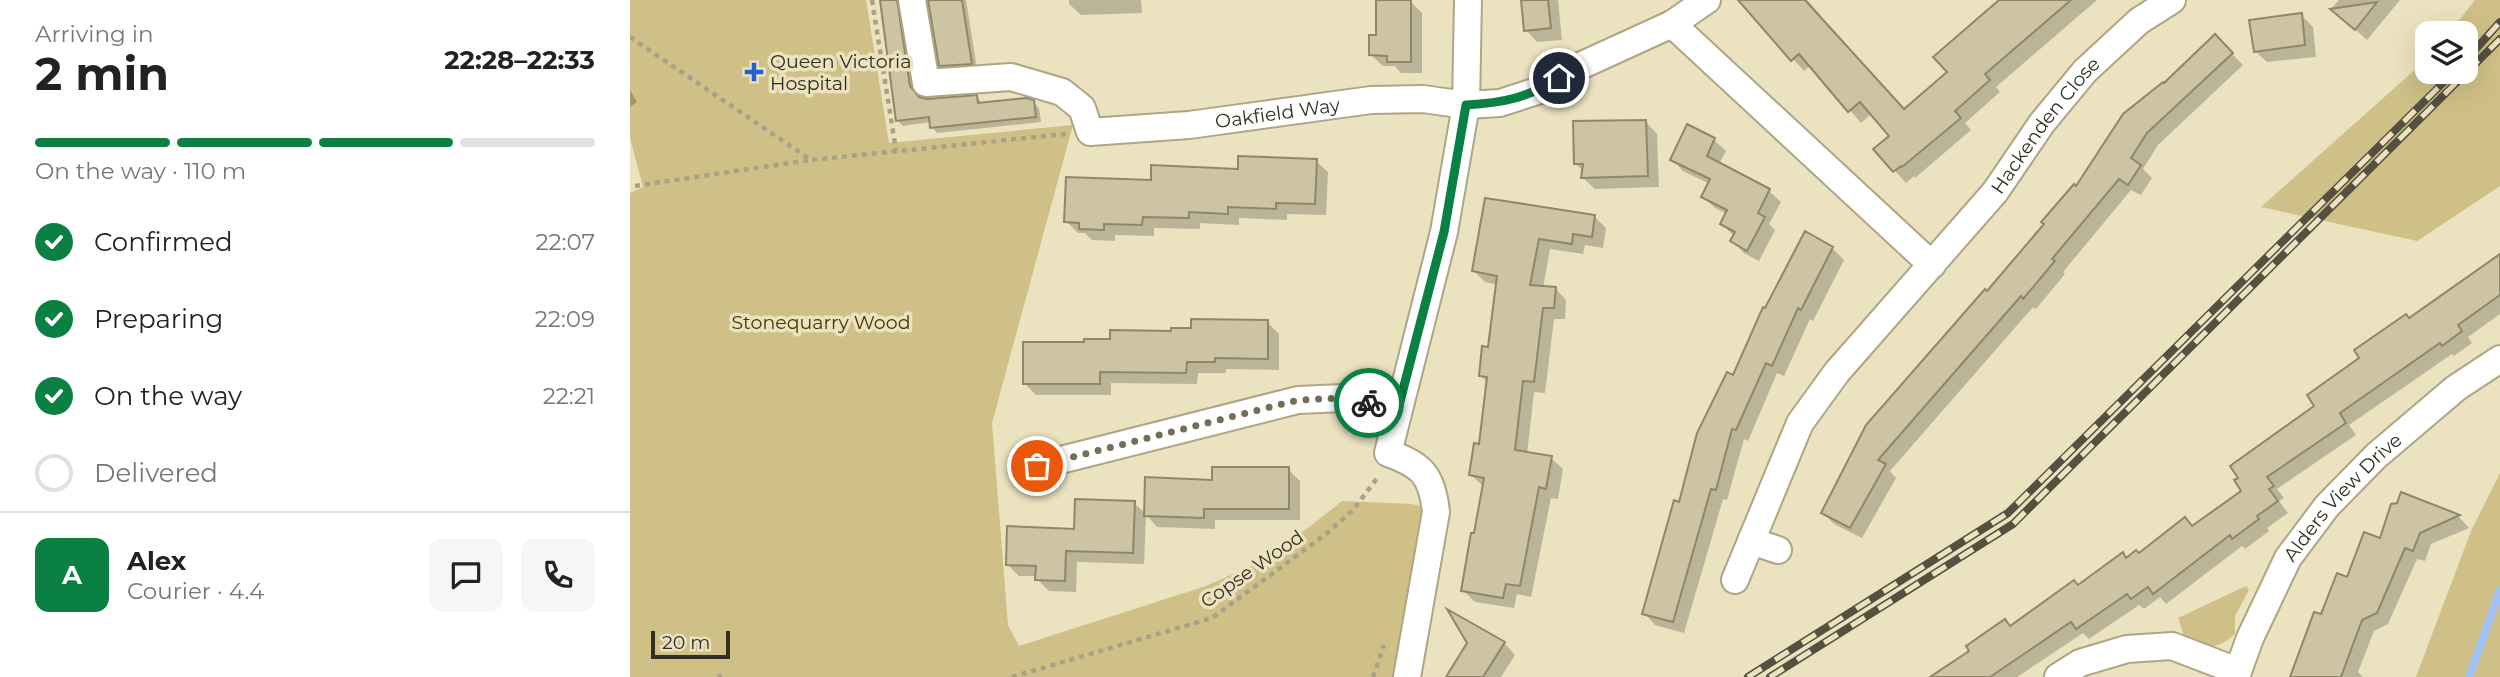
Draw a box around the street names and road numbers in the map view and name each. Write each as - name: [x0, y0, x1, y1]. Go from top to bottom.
- street label: Hackenden Close: [1986, 52, 2104, 198]
- street label: Oakfield Way: [1214, 93, 1342, 133]
- street label: Alders View Drive: [2278, 428, 2406, 566]
- street label: Copse Wood: [1196, 525, 1308, 613]

